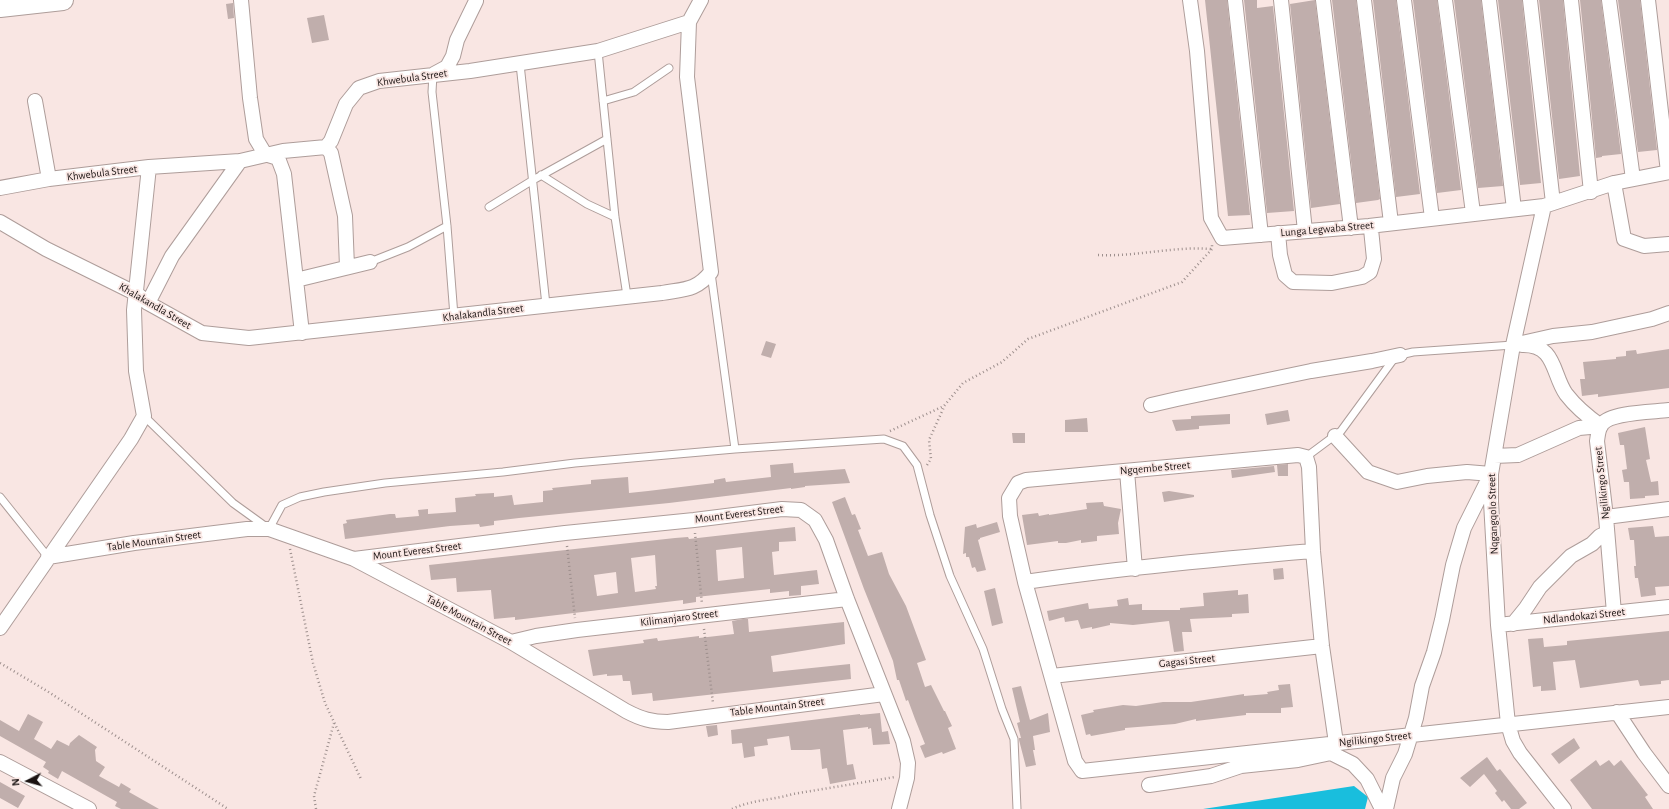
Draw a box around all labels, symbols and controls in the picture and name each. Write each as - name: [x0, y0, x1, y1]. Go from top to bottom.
- street label: Khwebula Street: [376, 67, 448, 89]
- street label: Khwebula Street: [66, 162, 138, 184]
- street label: Lunga Legwaba Street: [1280, 218, 1374, 240]
- street label: Khalakandla Street: [117, 280, 193, 332]
- street label: Khalakandla Street: [442, 301, 524, 325]
- street label: Ngilikingo Street: [1592, 446, 1612, 520]
- street label: Ngqembe Street: [1119, 458, 1191, 478]
- street label: Nqgangqolo Street: [1485, 473, 1501, 555]
- street label: Mount Everest Street: [694, 502, 784, 526]
- street label: Table Mountain Street: [106, 528, 202, 554]
- street label: Mount Everest Street: [372, 539, 462, 563]
- street label: Table Mountain Street: [424, 592, 514, 648]
- street label: Ndlandokazi Street: [1542, 605, 1626, 627]
- street label: Kilimanjaro Street: [639, 607, 719, 629]
- street label: Gagasi Street: [1158, 651, 1216, 671]
- street label: Table Mountain Street: [729, 695, 825, 719]
- street label: Ngilikingo Street: [1338, 729, 1412, 749]
- north arrow: [8, 761, 48, 801]
- text: N: [10, 778, 21, 787]

